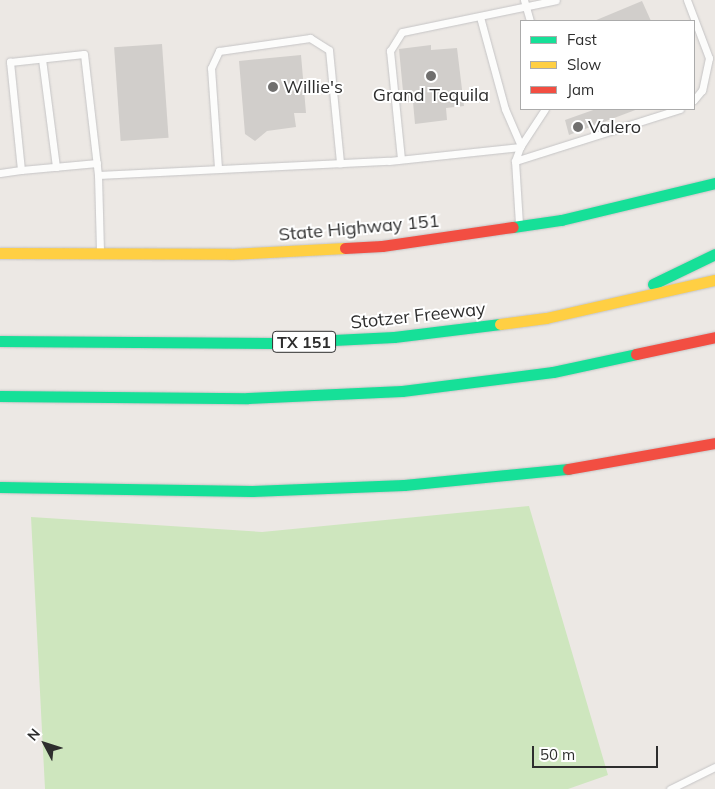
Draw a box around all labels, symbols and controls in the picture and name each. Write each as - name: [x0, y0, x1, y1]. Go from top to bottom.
- legend: [520, 20, 695, 110]
- text: Fast: [567, 30, 597, 49]
- text: Slow: [567, 55, 601, 74]
- marker: Grand Tequila: [425, 70, 437, 82]
- place label: Willie's: [283, 76, 343, 98]
- text: Jam: [567, 80, 594, 99]
- marker: Willie's: [267, 81, 279, 93]
- place label: Grand Tequila: [373, 84, 489, 106]
- place label: Valero: [588, 116, 641, 138]
- marker: Valero: [572, 121, 584, 133]
- street label: State Highway 151: [278, 210, 440, 246]
- street label: Stotzer Freeway: [349, 298, 487, 334]
- road number: TX 151: [272, 328, 336, 356]
- north arrow: [20, 719, 70, 769]
- text: N: [23, 725, 44, 744]
- scale bar: [535, 736, 661, 768]
- text: 50 m: [540, 745, 575, 764]

